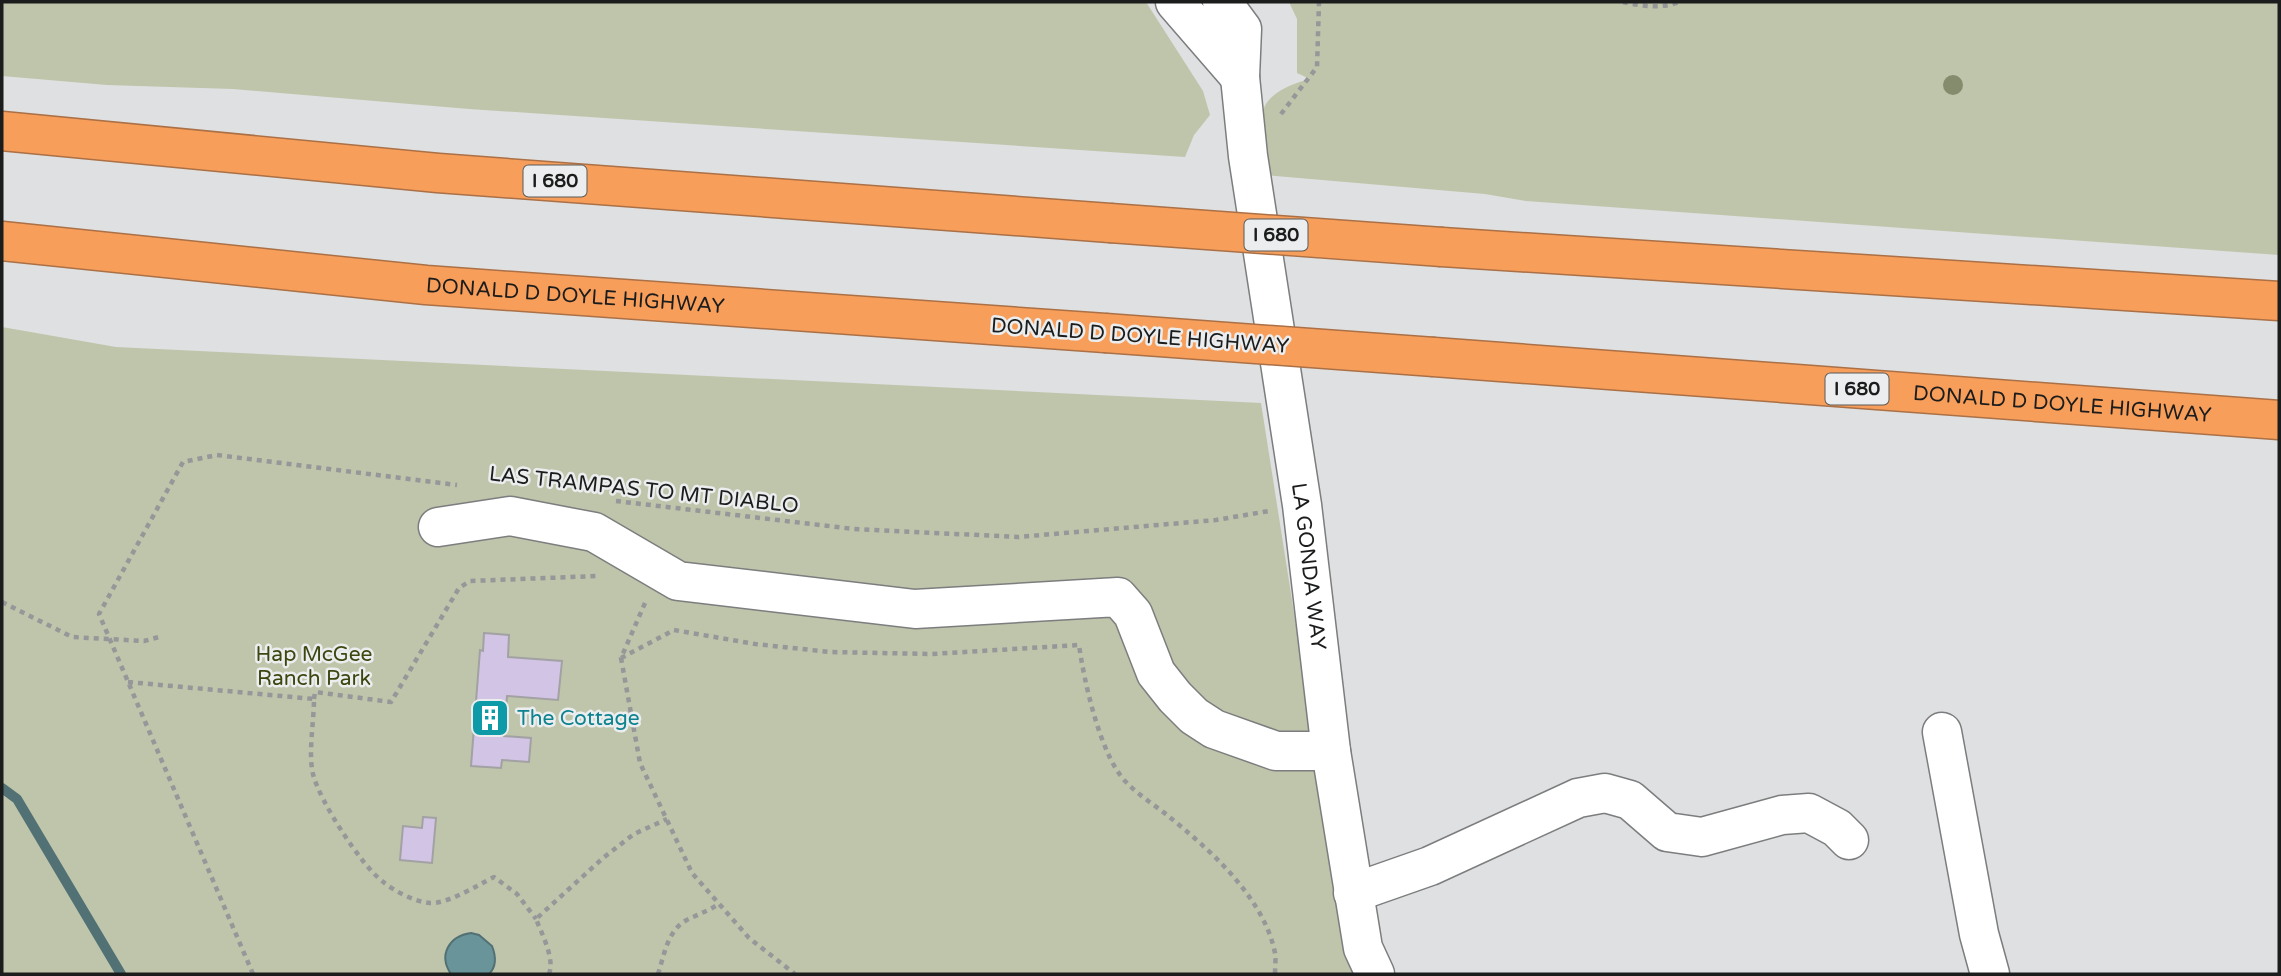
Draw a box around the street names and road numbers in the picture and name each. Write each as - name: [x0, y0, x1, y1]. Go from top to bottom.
- road number: I 680: [524, 166, 586, 196]
- road number: I 680: [1244, 219, 1308, 250]
- street label: DONALD D DOYLE HIGHWAY: [425, 273, 725, 319]
- street label: DONALD D DOYLE HIGHWAY: [990, 313, 1290, 359]
- road number: I 680: [1826, 374, 1888, 404]
- street label: DONALD D DOYLE HIGHWAY: [1912, 380, 2212, 427]
- street label: LAS TRAMPAS TO MT DIABLO: [488, 461, 800, 519]
- street label: LA GONDA WAY: [1286, 481, 1332, 651]

